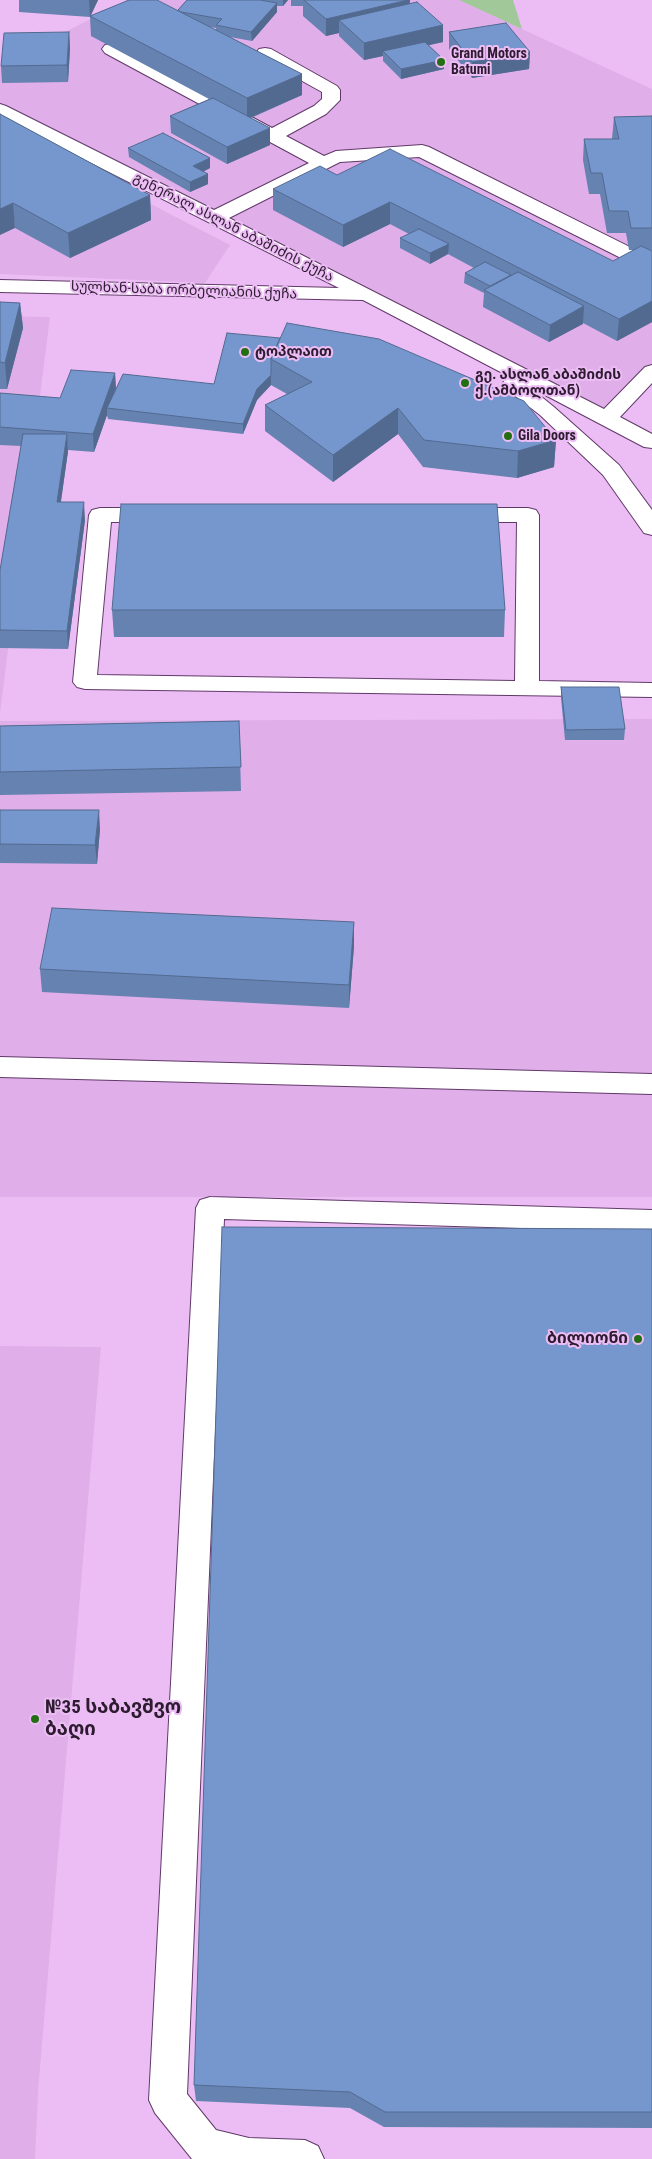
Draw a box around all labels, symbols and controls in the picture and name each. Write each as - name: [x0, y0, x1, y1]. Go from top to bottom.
- place label: Grand Motors Batumi: [451, 46, 527, 78]
- marker: Grand Motors Batumi: [435, 56, 447, 68]
- street label: გენერალ ასლან აბაშიძის ქუჩა: [130, 170, 336, 286]
- street label: სულხან-საბა ორბელიანის ქუჩა: [71, 279, 297, 303]
- place label: ტოპლაით: [255, 344, 332, 360]
- marker: ტოპლაით: [239, 346, 251, 358]
- place label: გე. ასლან აბაშიძის ქ.(ამბოლთან): [475, 367, 621, 400]
- marker: გე. ასლან აბაშიძის ქ.(ამბოლთან): [459, 377, 471, 389]
- place label: Gila Doors: [518, 428, 576, 444]
- marker: Gila Doors: [502, 430, 514, 442]
- place label: ბილიონი: [547, 1329, 628, 1349]
- marker: ბილიონი: [632, 1333, 644, 1345]
- place label: №35 საბავშვო ბაღი: [45, 1697, 181, 1741]
- marker: №35 საბავშვო ბაღი: [29, 1713, 41, 1725]

